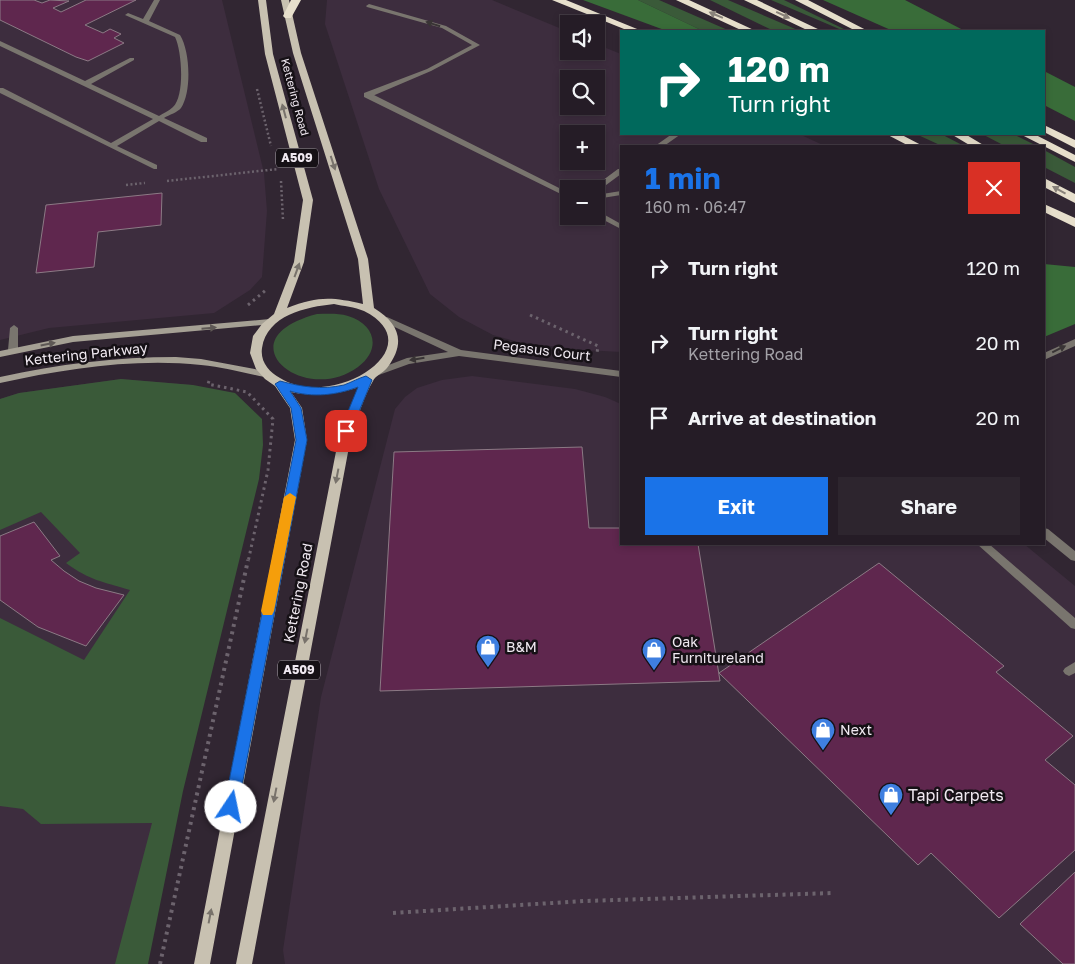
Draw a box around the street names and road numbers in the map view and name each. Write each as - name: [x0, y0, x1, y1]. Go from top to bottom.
- street label: Kettering Road: [279, 57, 312, 137]
- road number: A509: [276, 148, 318, 168]
- street label: Pegasus Court: [492, 335, 592, 364]
- street label: Kettering Parkway: [24, 339, 148, 368]
- street label: Kettering Road: [280, 542, 315, 644]
- road number: A509: [278, 660, 320, 680]

